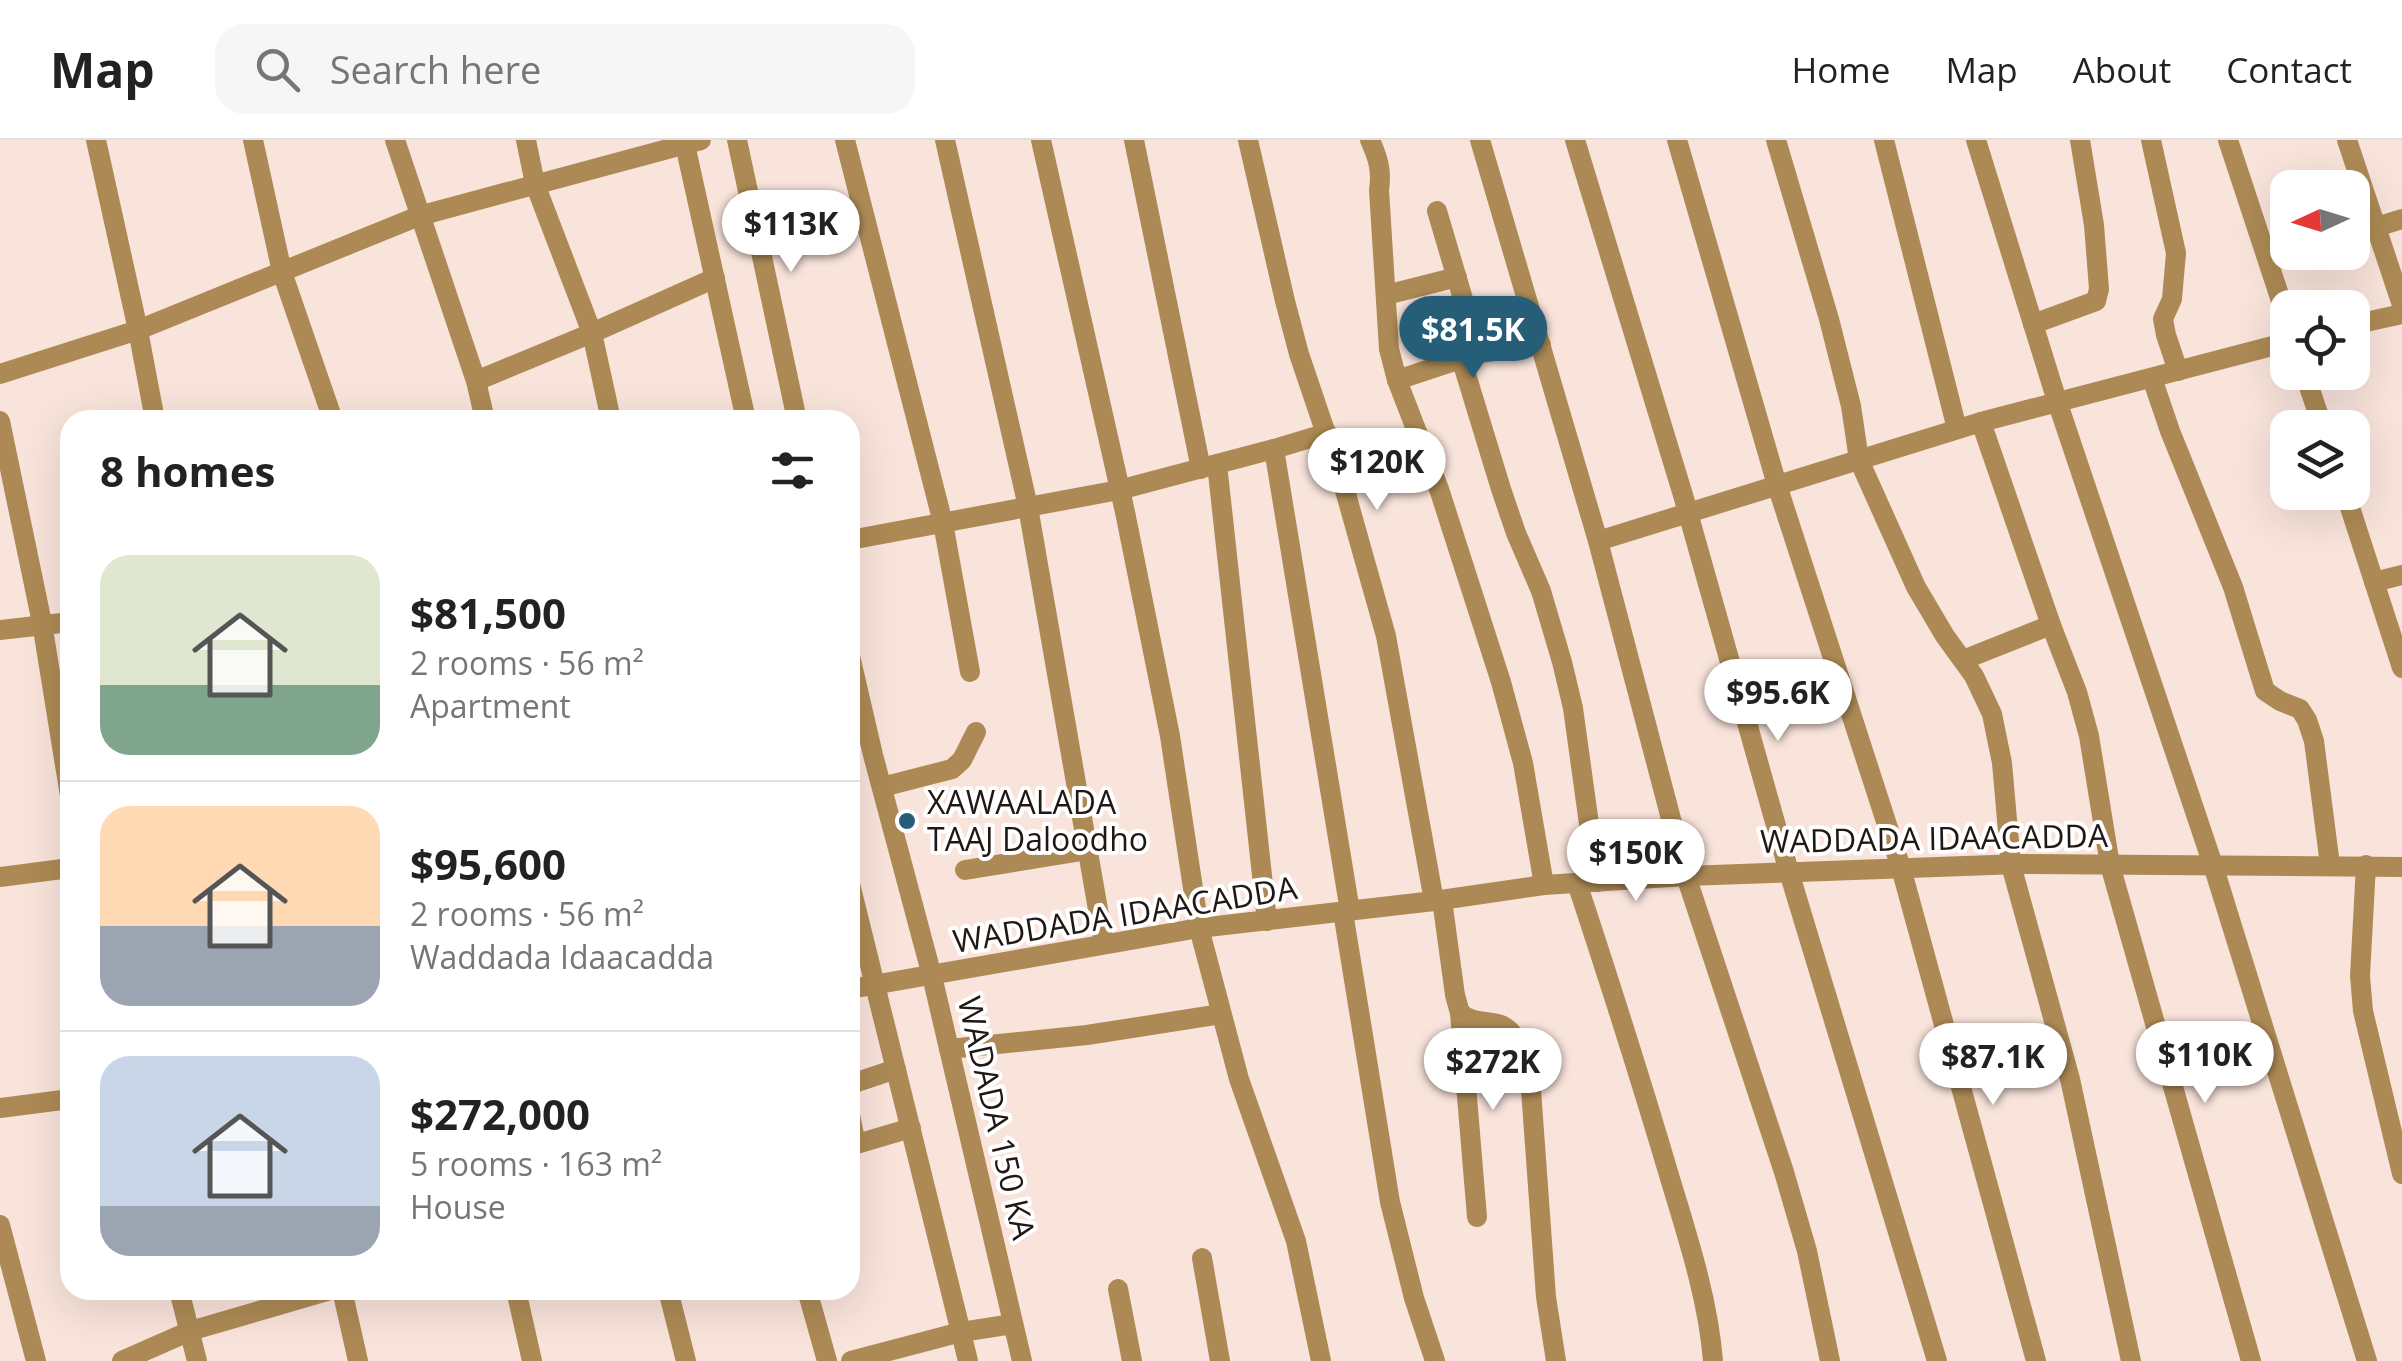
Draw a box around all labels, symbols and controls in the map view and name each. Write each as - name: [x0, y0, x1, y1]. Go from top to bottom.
- search box: [215, 24, 915, 114]
- text: Map: [50, 37, 155, 102]
- icon: search: [250, 42, 305, 97]
- text: Search here: [330, 43, 541, 95]
- text: Home: [1791, 46, 1890, 93]
- text: Map: [1945, 46, 2018, 93]
- text: About: [2073, 46, 2171, 93]
- text: Contact: [2226, 46, 2352, 93]
- north arrow: [2270, 170, 2370, 270]
- map controls: [2270, 170, 2370, 510]
- pin: $113K: [721, 190, 861, 275]
- text: $113K: [744, 201, 838, 244]
- button: locate: [2270, 290, 2370, 390]
- pin: $81.5K: [1392, 296, 1554, 381]
- text: $81.5K: [1421, 307, 1525, 350]
- button: layers: [2270, 410, 2370, 510]
- pin: $120K: [1307, 428, 1447, 513]
- text: $120K: [1330, 439, 1424, 482]
- text: 8 homes: [100, 442, 275, 499]
- icon: filters: [765, 443, 820, 498]
- text: $81,500: [410, 584, 566, 641]
- icon: home: [180, 595, 300, 715]
- text: 2 rooms · 56 m²: [410, 641, 644, 684]
- pin: $95.6K: [1697, 659, 1859, 744]
- text: $95.6K: [1726, 670, 1830, 713]
- text: Apartment: [410, 684, 571, 727]
- place label: XAWAALADA TAAJ Daloodho: [927, 780, 1148, 860]
- marker: XAWAALADA TAAJ Daloodho: [896, 810, 918, 832]
- street label: WADDADA IDAACADDA: [1760, 813, 2109, 862]
- pin: $150K: [1566, 819, 1706, 904]
- text: $150K: [1589, 830, 1683, 873]
- text: $95,600: [410, 835, 566, 892]
- icon: home: [180, 846, 300, 966]
- street label: WADDADA IDAACADDA: [950, 865, 1301, 962]
- text: 2 rooms · 56 m²: [410, 892, 644, 935]
- text: Waddada Idaacadda: [410, 935, 714, 978]
- street label: WADADA 150 KA: [949, 992, 1046, 1244]
- pin: $110K: [2135, 1021, 2275, 1106]
- pin: $87.1K: [1912, 1023, 2074, 1108]
- pin: $272K: [1423, 1028, 1563, 1113]
- text: $110K: [2158, 1032, 2252, 1075]
- text: $87.1K: [1941, 1034, 2045, 1077]
- text: $272K: [1446, 1039, 1540, 1082]
- text: $272,000: [410, 1085, 590, 1142]
- icon: home: [180, 1096, 300, 1216]
- text: 5 rooms · 163 m²: [410, 1142, 662, 1185]
- text: House: [410, 1185, 506, 1228]

